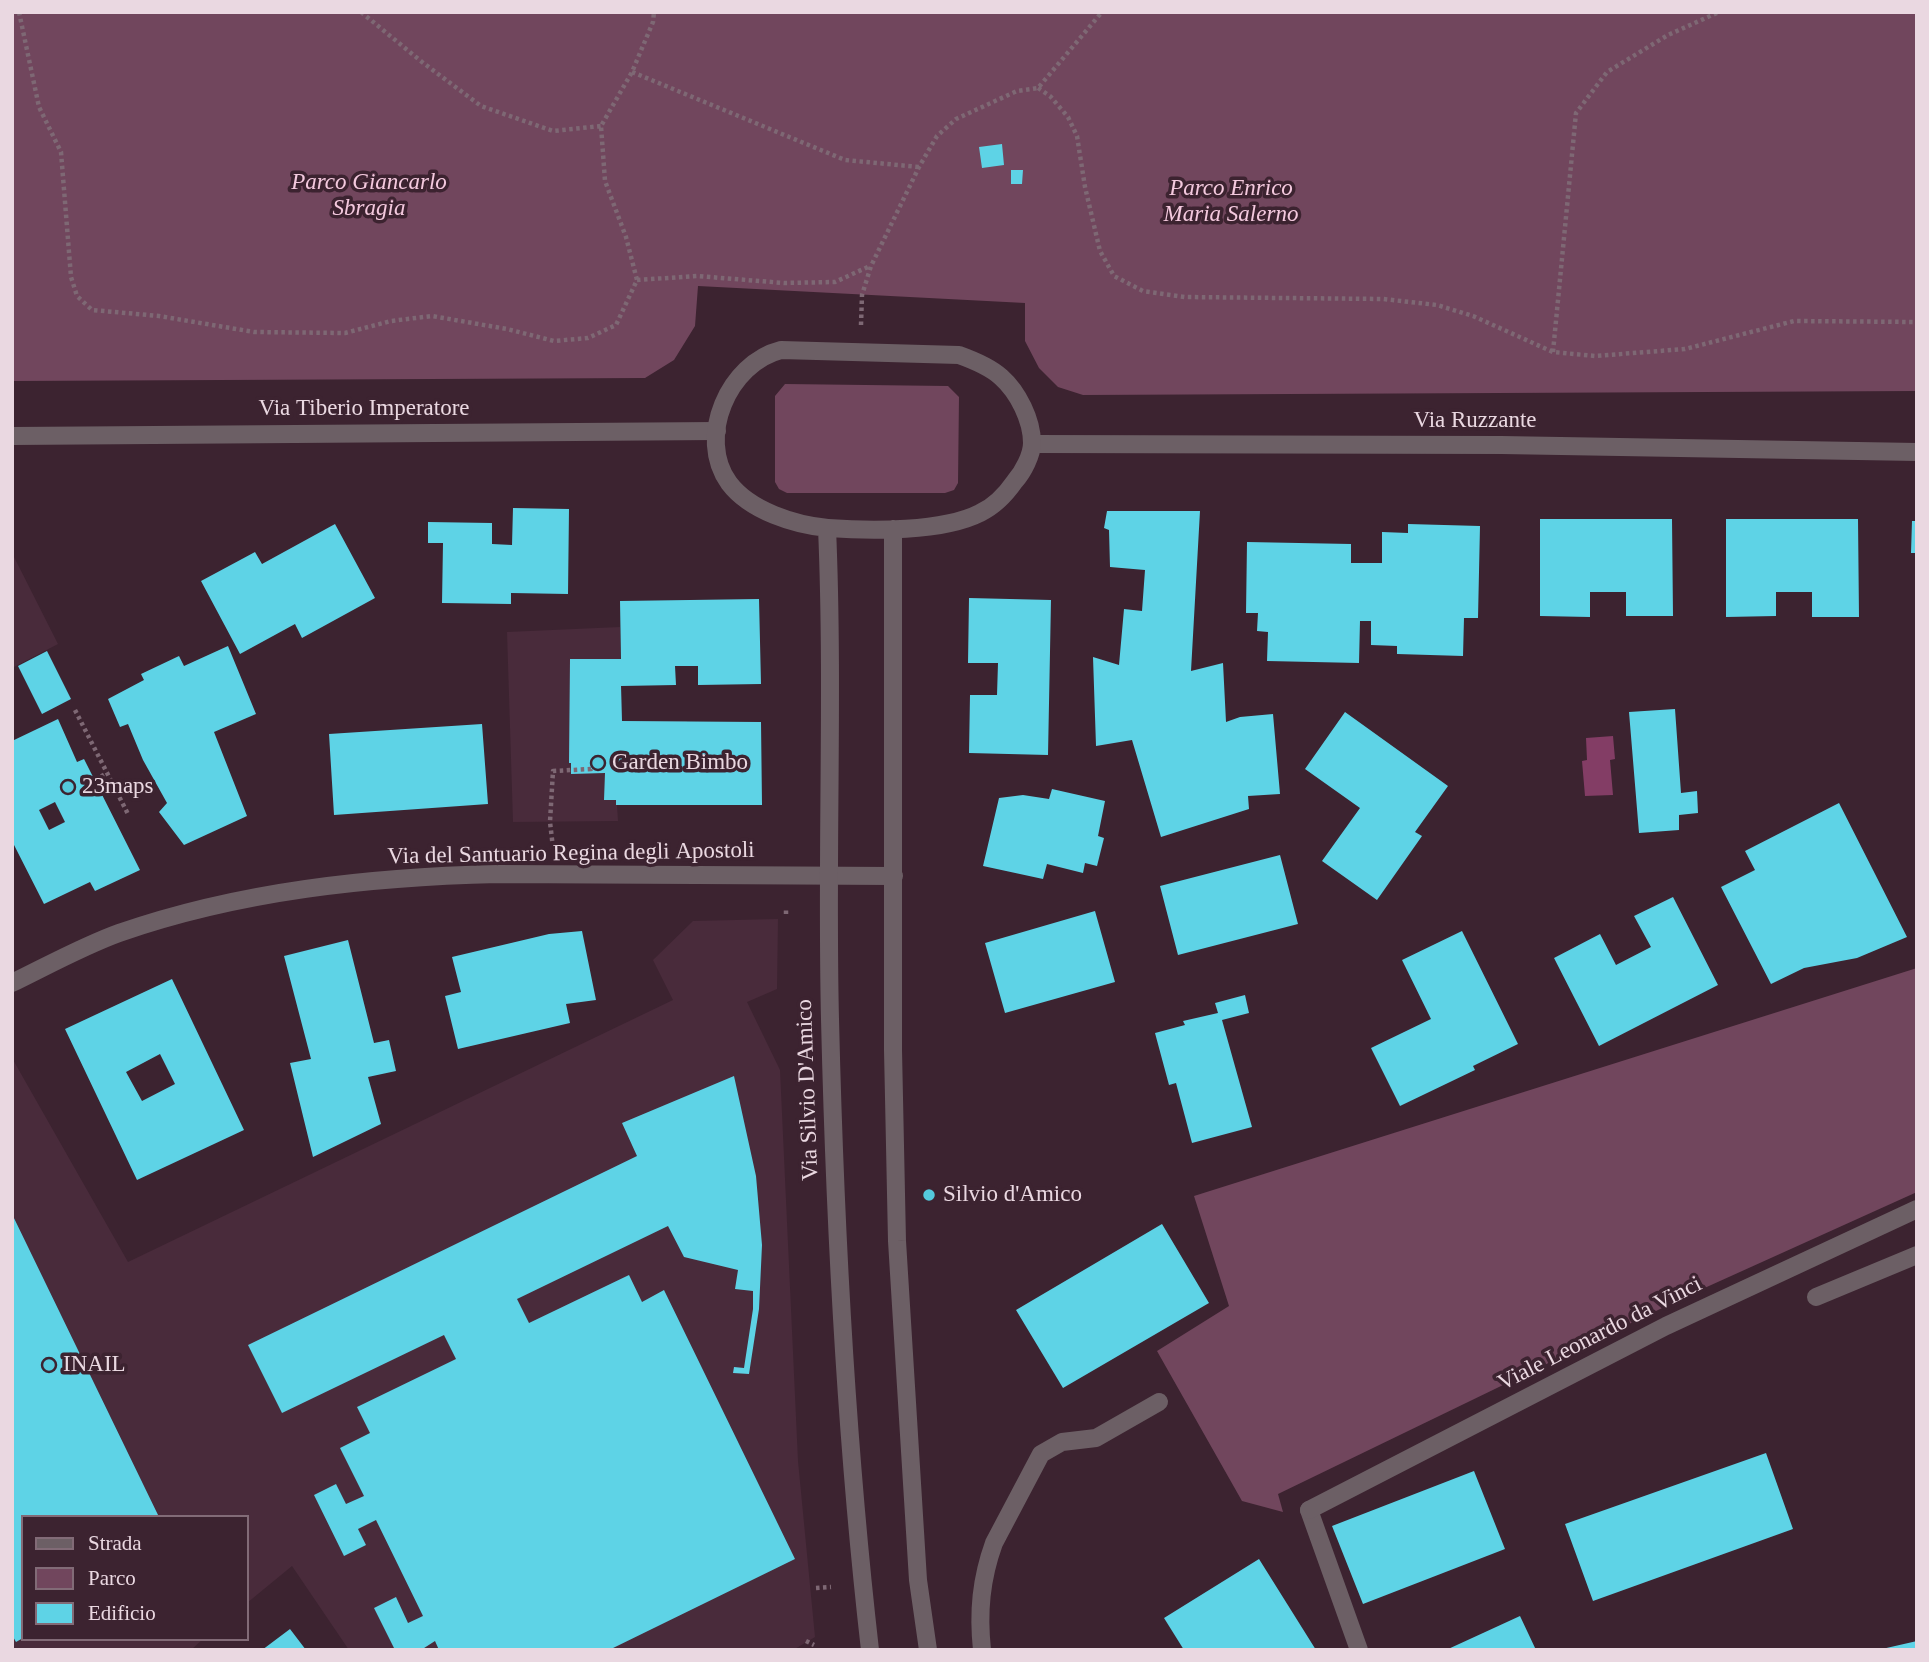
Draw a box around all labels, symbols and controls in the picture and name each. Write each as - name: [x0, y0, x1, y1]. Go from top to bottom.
- park label: Parco Giancarlo Sbragia: [291, 169, 447, 223]
- park label: Parco Enrico Maria Salerno: [1164, 175, 1298, 229]
- street label: Via Tiberio Imperatore: [258, 395, 470, 423]
- street label: Via Ruzzante: [1413, 407, 1537, 435]
- place label: Garden Bimbo: [612, 749, 748, 777]
- marker: Garden Bimbo: [590, 755, 606, 771]
- place label: 23maps: [82, 773, 154, 801]
- marker: 23maps: [60, 779, 76, 795]
- street label: Via del Santuario Regina degli Apostoli: [387, 837, 755, 871]
- street label: Via Silvio D'Amico: [791, 999, 825, 1181]
- place label: Silvio d'Amico: [943, 1181, 1082, 1209]
- marker: Silvio d'Amico: [921, 1187, 937, 1203]
- street label: Viale Leonardo da Vinci: [1493, 1271, 1707, 1397]
- place label: INAIL: [63, 1351, 126, 1379]
- marker: INAIL: [41, 1357, 57, 1373]
- legend: [21, 1515, 248, 1641]
- text: Strada: [88, 1531, 142, 1555]
- text: Parco: [88, 1566, 136, 1590]
- text: Edificio: [88, 1601, 156, 1625]

